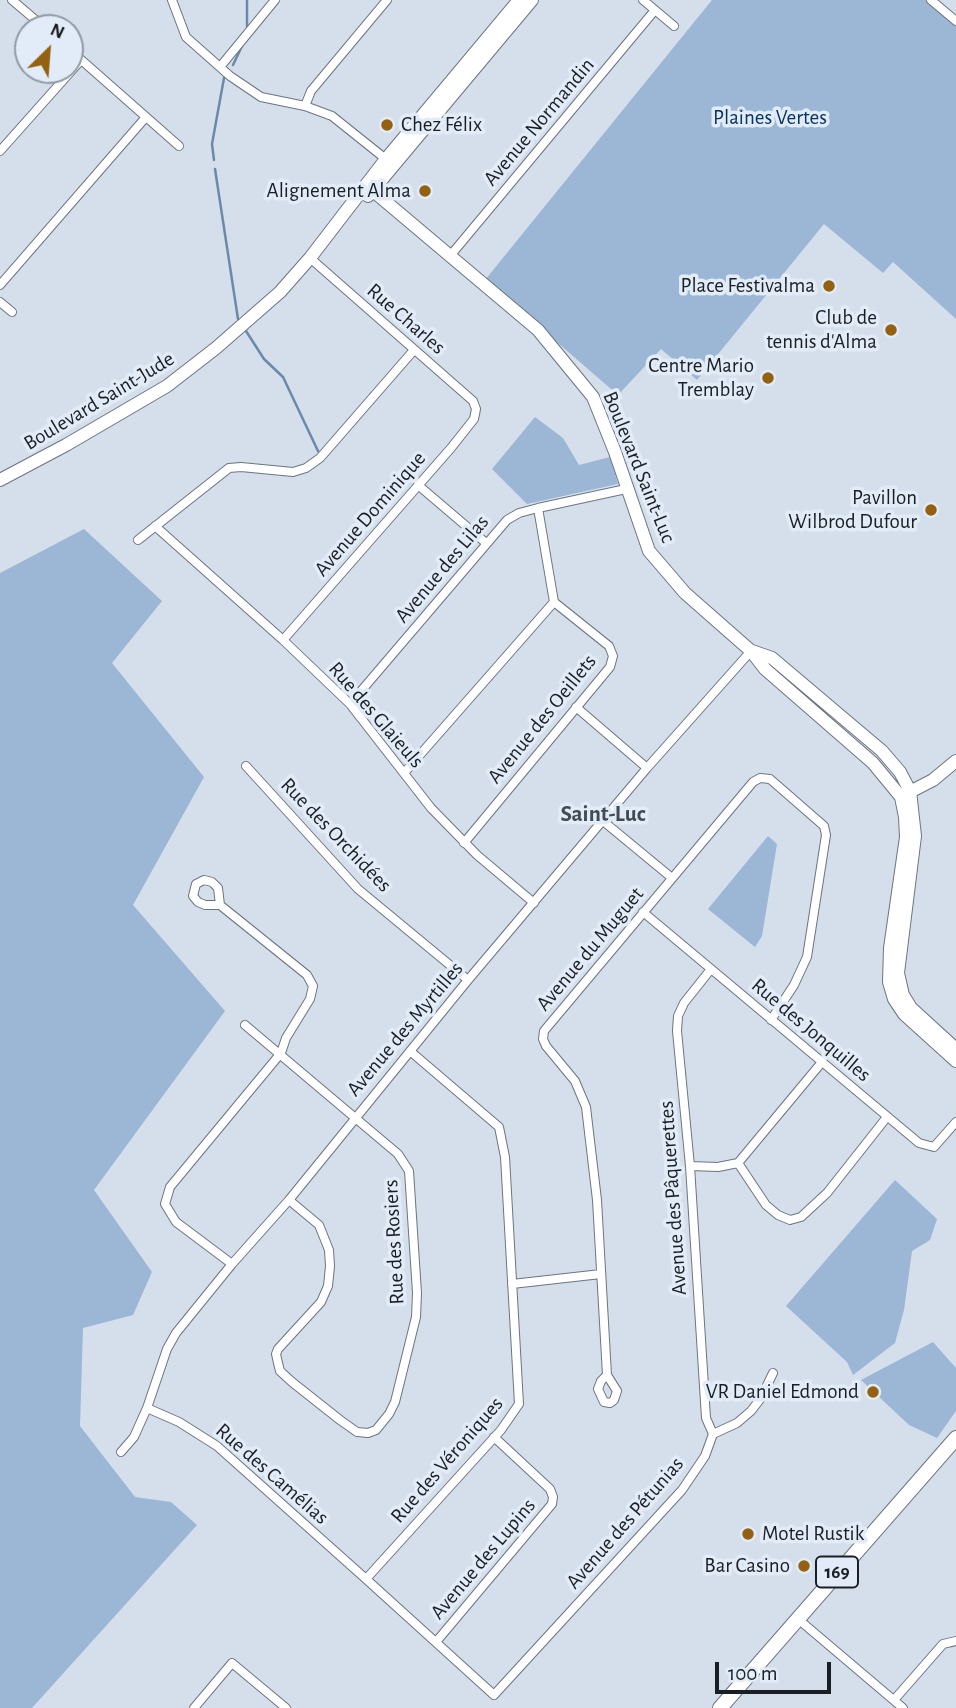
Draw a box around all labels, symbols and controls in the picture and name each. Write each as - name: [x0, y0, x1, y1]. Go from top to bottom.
- north arrow: [14, 14, 84, 84]
- text: N: [47, 20, 67, 43]
- street label: Avenue Normandin: [478, 53, 600, 191]
- park label: Plaines Vertes: [713, 105, 827, 131]
- place label: Chez Félix: [401, 112, 482, 138]
- marker: Chez Félix: [379, 117, 395, 133]
- place label: Alignement Alma: [267, 178, 411, 204]
- marker: Alignement Alma: [417, 183, 433, 199]
- place label: Place Festivalma: [680, 273, 815, 299]
- street label: Rue Charles: [362, 278, 450, 360]
- marker: Place Festivalma: [821, 278, 837, 294]
- place label: Club de tennis d'Alma: [766, 305, 877, 355]
- marker: Club de tennis d'Alma: [883, 322, 899, 338]
- street label: Boulevard Saint-Jude: [19, 346, 179, 456]
- place label: Centre Mario Tremblay: [648, 353, 754, 403]
- marker: Centre Mario Tremblay: [760, 370, 776, 386]
- street label: Boulevard Saint-Luc: [597, 388, 681, 546]
- street label: Avenue Dominique: [309, 446, 431, 582]
- place label: Pavillon Wilbrod Dufour: [788, 485, 917, 535]
- marker: Pavillon Wilbrod Dufour: [923, 502, 939, 518]
- street label: Avenue des Lilas: [390, 510, 494, 628]
- street label: Avenue des Oeillets: [482, 649, 602, 789]
- street label: Rue des Glaieuls: [323, 657, 429, 773]
- street label: Rue des Orchidées: [275, 773, 397, 897]
- district label: Saint-Luc: [560, 800, 646, 828]
- street label: Avenue du Muguet: [531, 882, 649, 1016]
- street label: Avenue des Myrtilles: [341, 957, 469, 1101]
- street label: Rue des Jonquilles: [746, 973, 876, 1087]
- street label: Avenue des Pâquerettes: [654, 1100, 692, 1296]
- street label: Rue des Rosiers: [378, 1179, 410, 1305]
- place label: VR Daniel Edmond: [706, 1379, 859, 1405]
- marker: VR Daniel Edmond: [865, 1384, 881, 1400]
- street label: Rue des Véroniques: [385, 1392, 509, 1528]
- street label: Rue des Camélias: [210, 1418, 334, 1530]
- street label: Avenue des Pétunias: [561, 1452, 689, 1594]
- street label: Avenue des Lupins: [425, 1493, 541, 1625]
- place label: Motel Rustik: [762, 1521, 864, 1547]
- marker: Motel Rustik: [740, 1526, 756, 1542]
- place label: Bar Casino: [704, 1553, 790, 1579]
- road number: 169: [816, 1556, 858, 1588]
- marker: Bar Casino: [796, 1558, 812, 1574]
- scale bar: [718, 1648, 834, 1692]
- text: 100 m: [728, 1663, 778, 1684]

